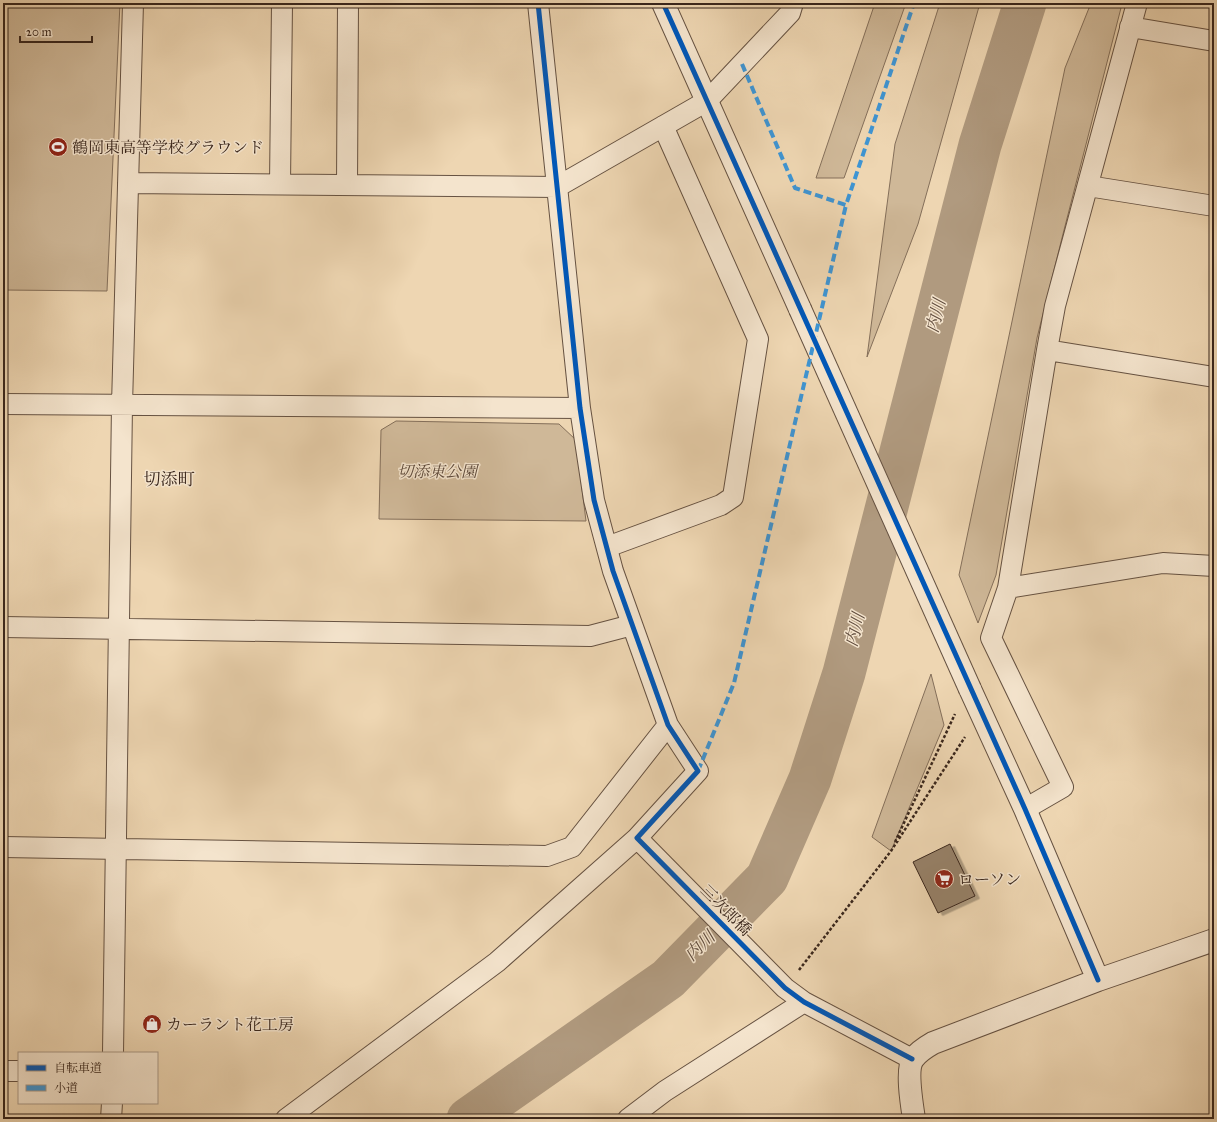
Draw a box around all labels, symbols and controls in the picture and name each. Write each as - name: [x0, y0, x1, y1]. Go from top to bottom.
- scale bar: [20, 18, 92, 44]
- text: 20 m: [26, 25, 52, 39]
- sports icon: 鶴岡東高等学校グラウンド: [47, 136, 69, 158]
- place label: 鶴岡東高等学校グラウンド: [72, 138, 264, 157]
- water label: 内川: [922, 295, 951, 335]
- park label: 切添東公園: [397, 462, 480, 481]
- district label: 切添町: [144, 469, 195, 490]
- water label: 内川: [841, 609, 870, 649]
- supermarket icon: ローソン: [933, 868, 955, 890]
- place label: ローソン: [958, 870, 1021, 889]
- street label: 三次郎橋: [697, 881, 755, 939]
- water label: 内川: [681, 925, 721, 965]
- shop icon: カーラント花工房: [141, 1013, 163, 1035]
- place label: カーラント花工房: [166, 1015, 294, 1034]
- legend: [18, 1052, 158, 1104]
- text: 自転車道: [54, 1061, 102, 1075]
- text: 小道: [54, 1081, 78, 1095]

